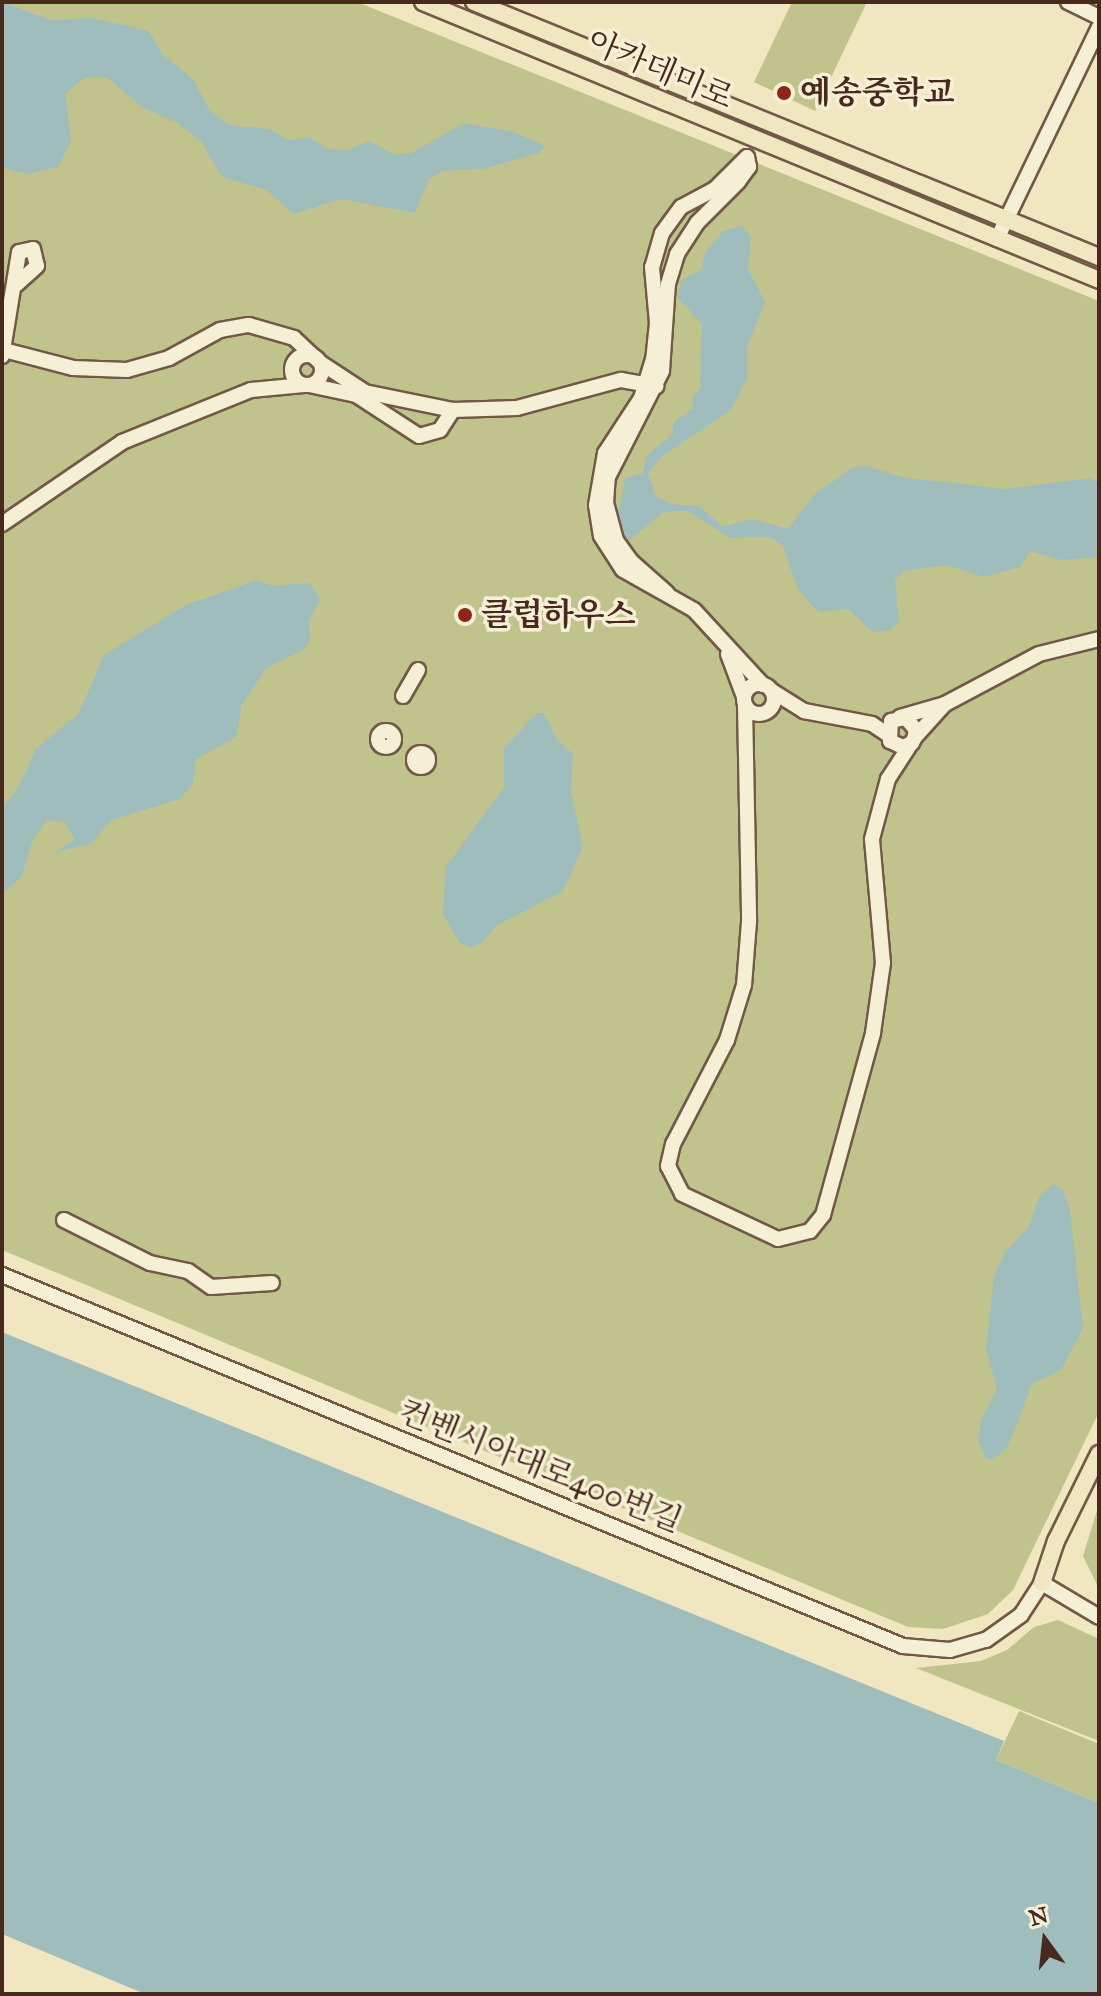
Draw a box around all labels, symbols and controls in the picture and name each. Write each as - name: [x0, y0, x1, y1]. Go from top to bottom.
- street label: 아카데미로: [581, 22, 739, 118]
- place label: 예송중학교: [800, 74, 955, 112]
- marker: 예송중학교: [775, 84, 793, 102]
- place label: 클럽하우스: [481, 596, 636, 634]
- marker: 클럽하우스: [456, 606, 474, 624]
- street label: 컨벤시아대로400번길: [393, 1393, 687, 1541]
- north arrow: [1005, 1900, 1085, 1980]
- text: N: [1026, 1901, 1051, 1932]

